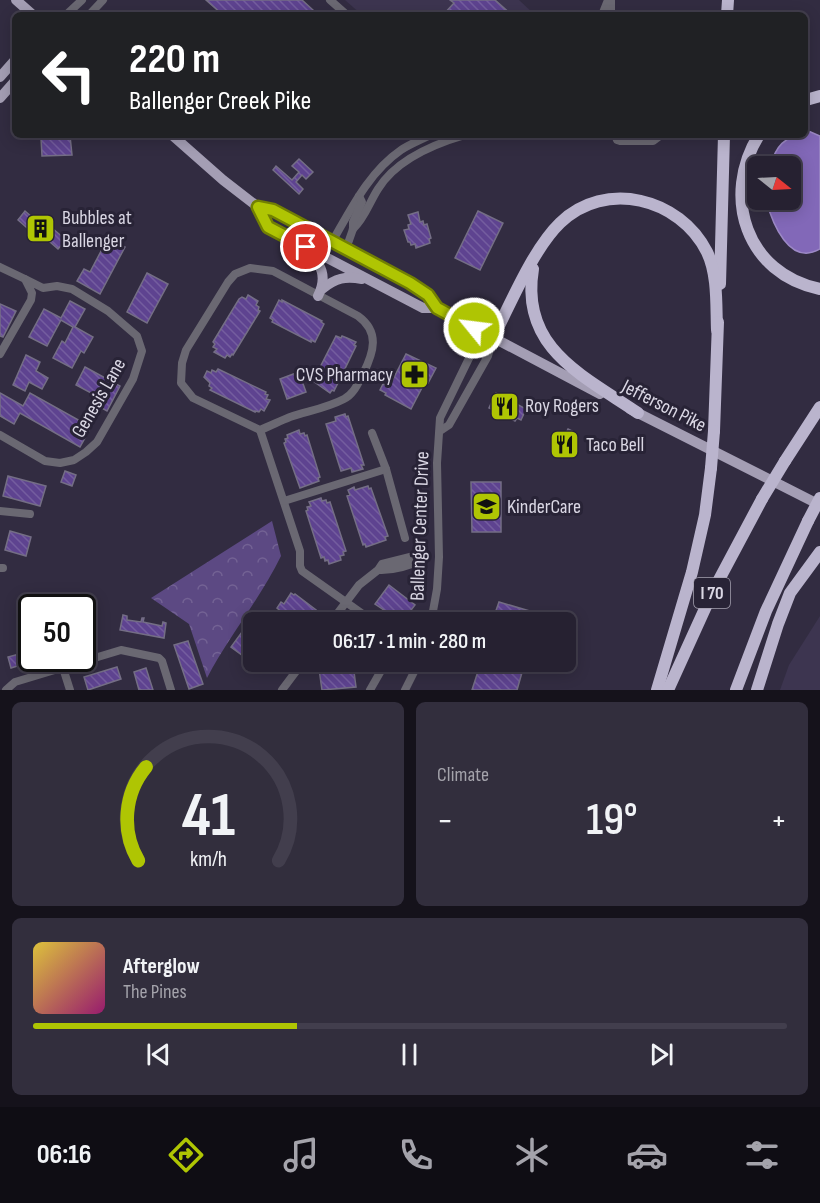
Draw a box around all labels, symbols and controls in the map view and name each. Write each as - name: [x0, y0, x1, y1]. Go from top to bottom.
- text: 220 m: [129, 34, 220, 85]
- icon: left: [30, 36, 108, 114]
- text: Ballenger Creek Pike: [129, 85, 311, 117]
- north arrow: [747, 156, 801, 210]
- map controls: [747, 156, 801, 210]
- place label: Bubbles at Ballenger: [62, 206, 132, 253]
- building icon: Bubbles at Ballenger: [25, 213, 57, 245]
- pin: [280, 221, 331, 272]
- icon: arrive: [289, 230, 322, 263]
- position arrow: [442, 296, 506, 360]
- street label: Genesis Lane: [67, 354, 131, 442]
- pharmacy icon: CVS Pharmacy: [398, 359, 430, 391]
- place label: CVS Pharmacy: [296, 363, 393, 387]
- street label: Jefferson Pike: [617, 374, 710, 437]
- restaurant icon: Roy Rogers: [488, 390, 520, 422]
- place label: Roy Rogers: [525, 394, 599, 418]
- restaurant icon: Taco Bell: [549, 429, 581, 461]
- place label: Taco Bell: [586, 433, 644, 457]
- street label: Ballenger Center Drive: [405, 451, 435, 601]
- school or university icon: KinderCare: [470, 491, 502, 523]
- place label: KinderCare: [507, 495, 581, 519]
- road number: I 70: [694, 578, 730, 608]
- speed limit sign: 50: [18, 594, 96, 672]
- text: 06:17 · 1 min · 280 m: [333, 628, 486, 655]
- text: Climate: [437, 763, 489, 787]
- text: 41: [181, 779, 235, 854]
- text: 19°: [586, 793, 638, 848]
- text: −: [437, 801, 453, 841]
- text: +: [771, 801, 787, 841]
- text: km/h: [189, 847, 227, 872]
- text: Afterglow: [123, 953, 200, 980]
- text: The Pines: [123, 980, 187, 1004]
- icon: previous: [142, 1038, 175, 1071]
- icon: pause: [393, 1038, 426, 1071]
- icon: next: [645, 1038, 678, 1071]
- icon: directions: [165, 1134, 207, 1176]
- icon: music: [280, 1134, 322, 1176]
- icon: phone: [395, 1134, 437, 1176]
- icon: climate: [511, 1134, 553, 1176]
- icon: car: [626, 1134, 668, 1176]
- icon: filters: [741, 1134, 783, 1176]
- text: 06:16: [37, 1139, 92, 1171]

